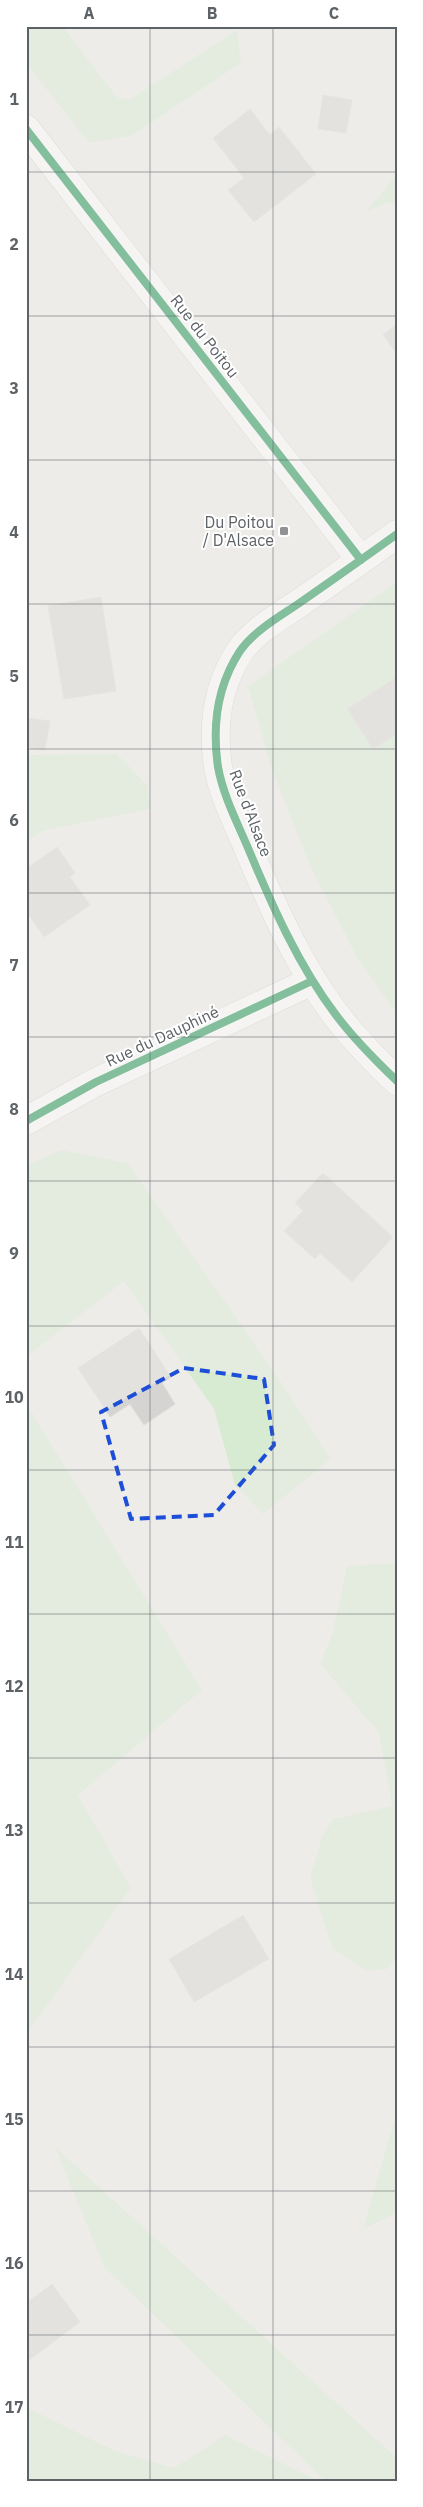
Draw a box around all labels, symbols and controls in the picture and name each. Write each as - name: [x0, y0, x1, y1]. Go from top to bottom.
- text: A: [84, 3, 95, 23]
- text: B: [207, 3, 218, 23]
- text: C: [329, 3, 339, 23]
- text: 1: [9, 89, 19, 109]
- text: 2: [9, 234, 19, 254]
- street label: Rue du Poitou: [166, 290, 244, 382]
- text: 3: [9, 378, 19, 398]
- place label: Du Poitou / D'Alsace: [203, 512, 274, 550]
- text: 4: [9, 522, 19, 542]
- marker: Du Poitou / D'Alsace: [278, 525, 290, 537]
- text: 5: [9, 666, 19, 686]
- street label: Rue d'Alsace: [225, 767, 277, 860]
- text: 6: [9, 810, 19, 830]
- text: 7: [9, 955, 19, 975]
- street label: Rue du Dauphiné: [102, 1001, 222, 1071]
- text: 8: [9, 1099, 19, 1119]
- text: 9: [9, 1243, 19, 1263]
- text: 10: [4, 1387, 24, 1407]
- text: 11: [4, 1532, 24, 1552]
- text: 12: [4, 1676, 24, 1696]
- text: 13: [4, 1820, 24, 1840]
- text: 14: [4, 1964, 24, 1984]
- text: 15: [4, 2109, 24, 2129]
- text: 16: [4, 2253, 24, 2273]
- text: 17: [4, 2397, 24, 2417]

